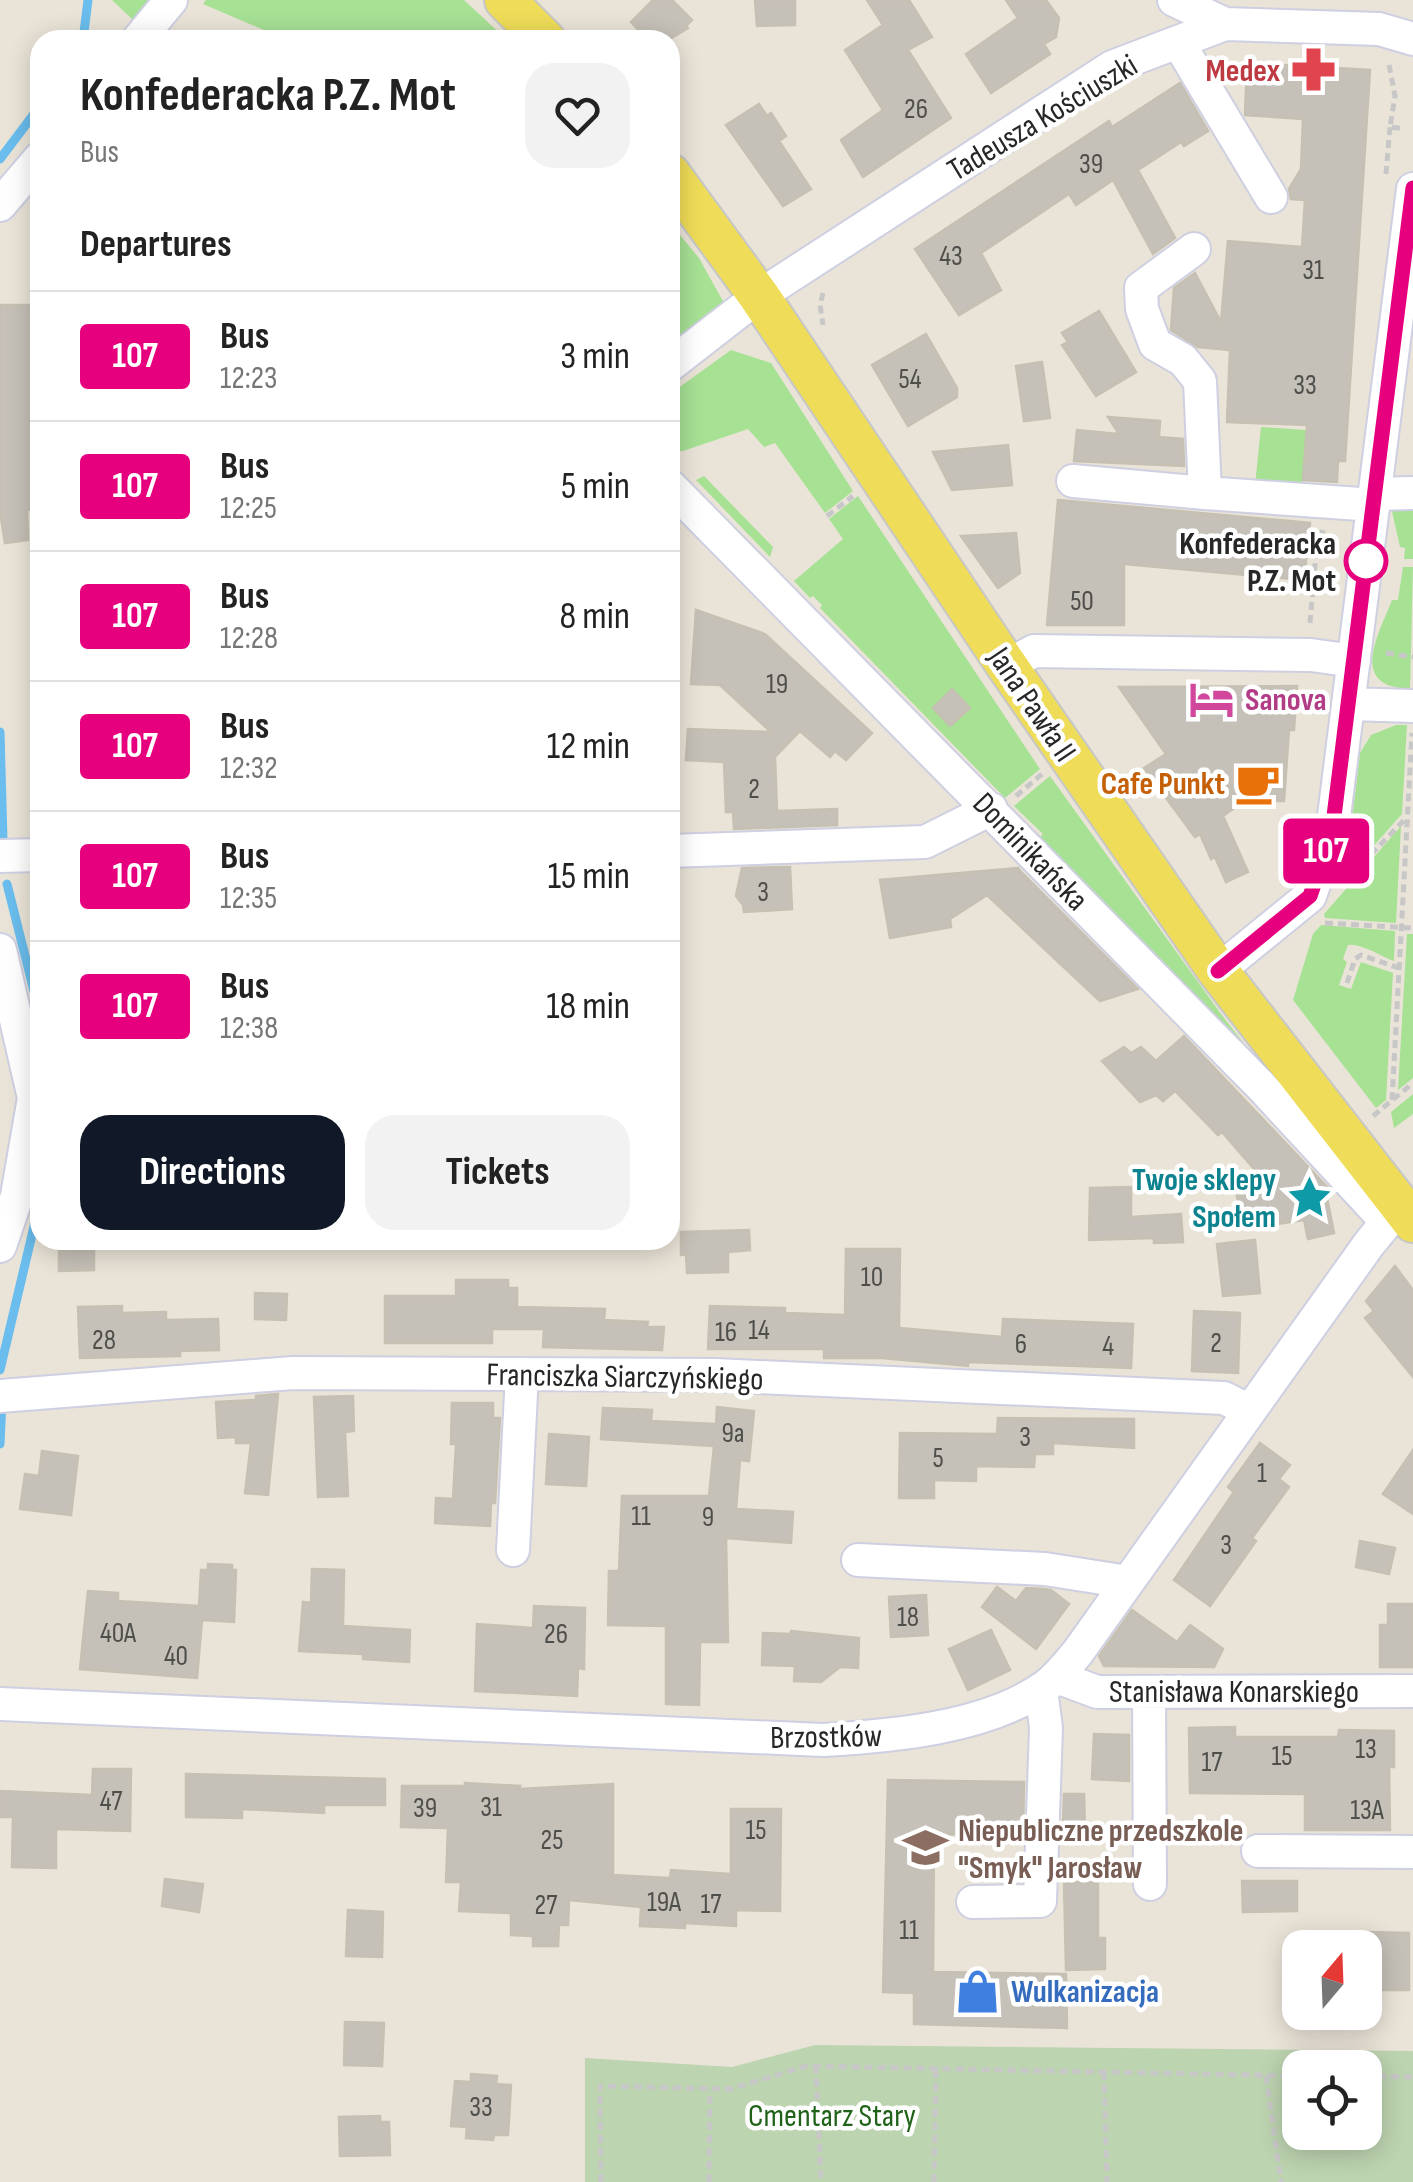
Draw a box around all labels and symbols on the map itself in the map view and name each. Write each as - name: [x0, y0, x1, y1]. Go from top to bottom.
- street label: Tadeusza Kościuszki: [941, 46, 1145, 190]
- pharmacy icon: Medex: [1289, 46, 1337, 94]
- place label: Medex: [1205, 52, 1281, 91]
- house number: 26: [904, 93, 928, 126]
- house number: 39: [1079, 148, 1103, 181]
- house number: 43: [939, 240, 963, 273]
- house number: 31: [1302, 254, 1324, 287]
- house number: 54: [898, 363, 922, 396]
- house number: 33: [1293, 369, 1317, 402]
- place label: Konfederacka P.Z. Mot: [1179, 525, 1336, 601]
- marker: Konfederacka P.Z. Mot: [1345, 540, 1387, 582]
- house number: 50: [1070, 585, 1094, 618]
- street label: Jana Pawła II: [979, 639, 1084, 769]
- house number: 19: [766, 668, 788, 701]
- hotel icon: Sanova: [1188, 675, 1236, 723]
- place label: Sanova: [1245, 681, 1327, 720]
- cafe icon: Cafe Punkt: [1234, 759, 1282, 807]
- place label: Cafe Punkt: [1101, 765, 1225, 804]
- house number: 2: [748, 773, 760, 806]
- street label: Dominikańska: [964, 785, 1096, 919]
- line badge: 107: [1268, 818, 1384, 884]
- house number: 3: [757, 876, 769, 909]
- place label: Twoje sklepy Społem: [1132, 1161, 1276, 1237]
- place icon: Twoje sklepy Społem: [1285, 1173, 1333, 1221]
- house number: 10: [861, 1261, 883, 1294]
- house number: 14: [748, 1314, 770, 1347]
- house number: 16: [715, 1316, 737, 1349]
- house number: 28: [92, 1324, 116, 1357]
- house number: 2: [1210, 1327, 1222, 1360]
- house number: 6: [1015, 1328, 1027, 1361]
- house number: 4: [1102, 1330, 1114, 1363]
- street label: Franciszka Siarczyńskiego: [486, 1356, 764, 1399]
- house number: 9a: [721, 1417, 745, 1450]
- house number: 3: [1019, 1421, 1031, 1454]
- house number: 5: [932, 1442, 944, 1475]
- house number: 1: [1257, 1457, 1267, 1490]
- house number: 11: [631, 1500, 651, 1533]
- house number: 9: [702, 1501, 714, 1534]
- house number: 3: [1220, 1529, 1232, 1562]
- house number: 18: [897, 1601, 919, 1634]
- house number: 40A: [100, 1617, 137, 1650]
- house number: 26: [544, 1618, 568, 1651]
- house number: 40: [164, 1640, 188, 1673]
- street label: Stanisława Konarskiego: [1109, 1673, 1359, 1712]
- street label: Brzostków: [770, 1717, 882, 1758]
- house number: 13: [1355, 1733, 1377, 1766]
- house number: 15: [1271, 1740, 1293, 1773]
- house number: 17: [1202, 1746, 1222, 1779]
- house number: 47: [100, 1785, 122, 1818]
- house number: 31: [480, 1791, 502, 1824]
- house number: 39: [413, 1792, 437, 1825]
- house number: 13A: [1350, 1794, 1385, 1827]
- place label: Niepubliczne przedszkole "Smyk" Jarosław: [958, 1812, 1243, 1888]
- house number: 15: [745, 1814, 767, 1847]
- house number: 25: [541, 1824, 563, 1857]
- school or university icon: Niepubliczne przedszkole "Smyk" Jarosław: [901, 1824, 949, 1872]
- house number: 19A: [647, 1886, 682, 1919]
- house number: 17: [701, 1888, 721, 1921]
- house number: 27: [535, 1889, 557, 1922]
- house number: 11: [899, 1914, 919, 1947]
- north arrow: [1282, 1930, 1382, 2030]
- shop icon: Wulkanizacja: [954, 1967, 1002, 2015]
- place label: Wulkanizacja: [1011, 1973, 1159, 2012]
- house number: 33: [469, 2091, 493, 2124]
- park label: Cmentarz Stary: [748, 2097, 916, 2136]

